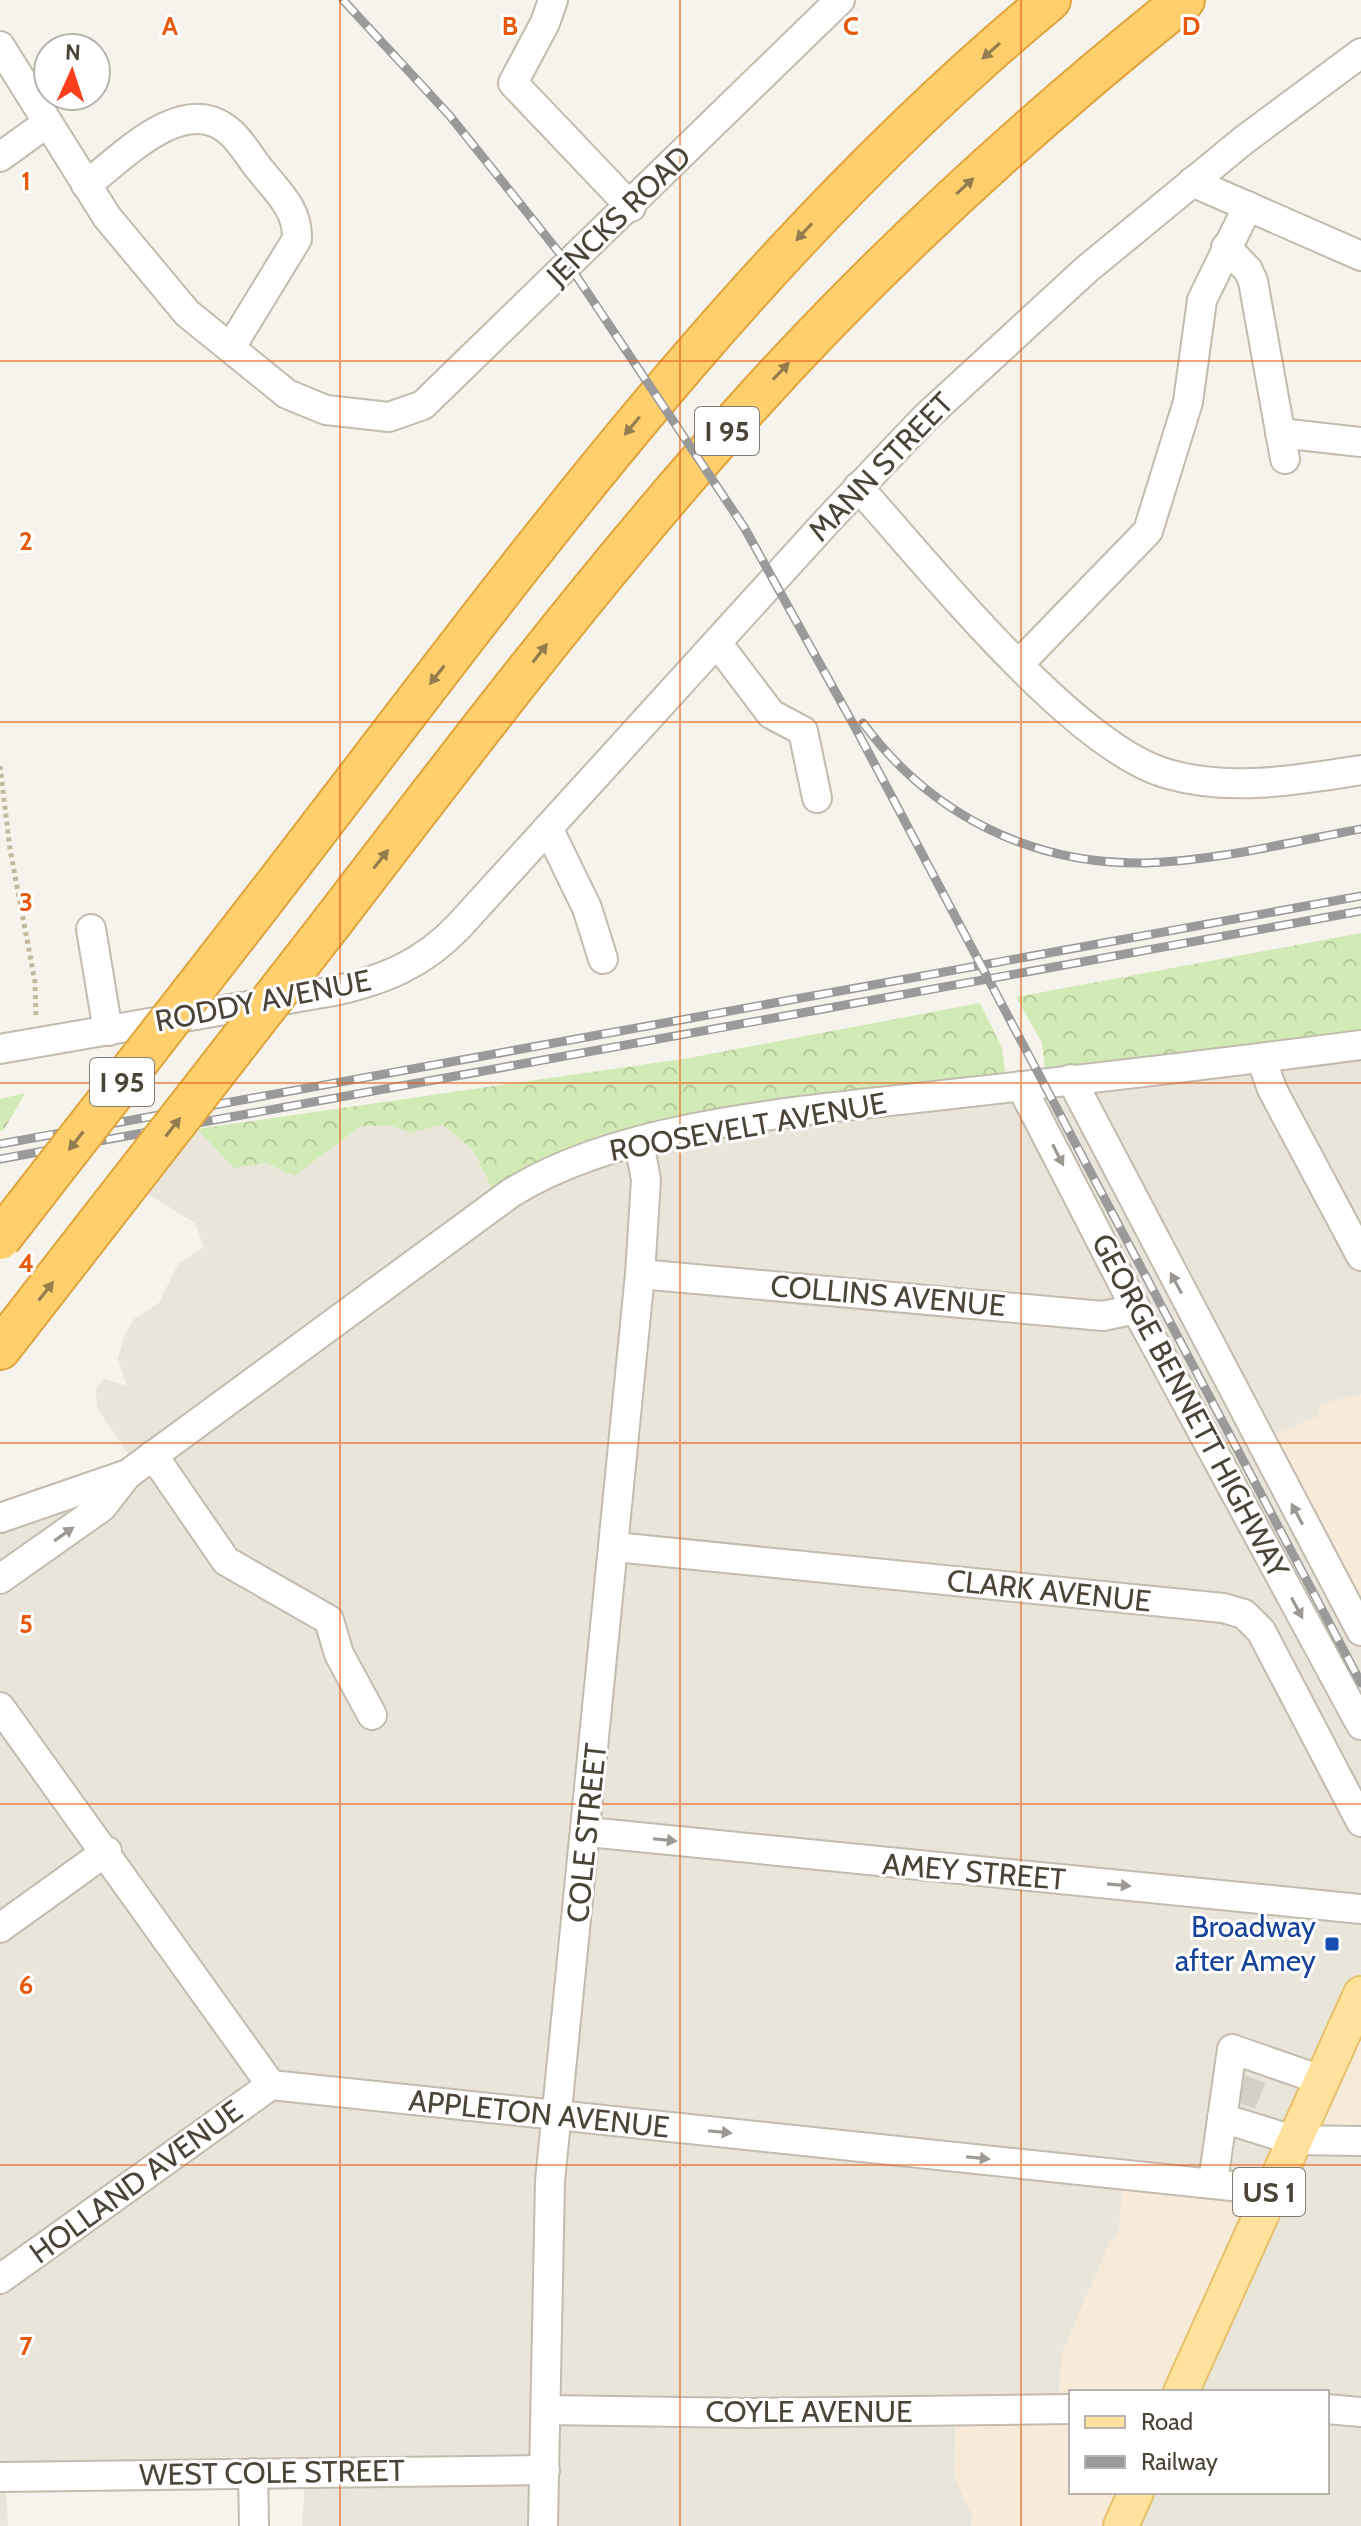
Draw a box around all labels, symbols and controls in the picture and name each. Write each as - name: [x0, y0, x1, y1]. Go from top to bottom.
- text: A: [162, 10, 179, 42]
- text: B: [502, 10, 518, 42]
- text: C: [843, 10, 859, 42]
- text: D: [1182, 10, 1200, 42]
- north arrow: [32, 32, 112, 112]
- text: N: [65, 39, 81, 66]
- one-way arrow: [981, 41, 1000, 59]
- street label: JENCKS ROAD: [538, 138, 698, 294]
- text: 1: [21, 165, 31, 197]
- one-way arrow: [955, 178, 974, 196]
- one-way arrow: [795, 222, 813, 241]
- one-way arrow: [772, 361, 790, 380]
- street label: MANN STREET: [800, 385, 961, 549]
- road number: I 95: [695, 407, 759, 455]
- one-way arrow: [624, 416, 640, 436]
- text: 2: [19, 525, 33, 557]
- one-way arrow: [531, 643, 547, 663]
- one-way arrow: [429, 665, 445, 685]
- one-way arrow: [372, 849, 388, 869]
- text: 3: [19, 886, 33, 918]
- street label: RODDY AVENUE: [152, 961, 374, 1040]
- road number: I 95: [90, 1058, 154, 1106]
- street label: ROOSEVELT AVENUE: [607, 1084, 889, 1169]
- one-way arrow: [165, 1116, 181, 1137]
- one-way arrow: [69, 1130, 85, 1151]
- one-way arrow: [1051, 1143, 1064, 1166]
- street label: GEORGE BENNETT HIGHWAY: [1084, 1227, 1297, 1585]
- text: 4: [18, 1247, 34, 1279]
- street label: COLLINS AVENUE: [769, 1267, 1007, 1324]
- one-way arrow: [1170, 1272, 1183, 1295]
- one-way arrow: [37, 1281, 53, 1301]
- one-way arrow: [1291, 1502, 1304, 1525]
- one-way arrow: [53, 1527, 74, 1542]
- street label: CLARK AVENUE: [945, 1561, 1153, 1620]
- one-way arrow: [1290, 1596, 1304, 1619]
- text: 5: [19, 1608, 33, 1640]
- street label: COLE STREET: [559, 1741, 614, 1925]
- one-way arrow: [653, 1834, 678, 1847]
- street label: AMEY STREET: [881, 1845, 1067, 1898]
- one-way arrow: [1107, 1879, 1132, 1892]
- place label: Broadway after Amey: [1175, 1908, 1316, 1979]
- marker: Broadway after Amey: [1323, 1935, 1341, 1953]
- text: 6: [19, 1969, 33, 2001]
- street label: APPLETON AVENUE: [407, 2081, 671, 2146]
- street label: HOLLAND AVENUE: [22, 2092, 249, 2271]
- one-way arrow: [707, 2125, 732, 2138]
- one-way arrow: [966, 2152, 991, 2165]
- road number: US 1: [1233, 2168, 1305, 2216]
- text: 7: [19, 2330, 33, 2362]
- legend: [1069, 2390, 1329, 2494]
- street label: COYLE AVENUE: [705, 2393, 913, 2430]
- text: Road: [1141, 2407, 1193, 2436]
- text: Railway: [1141, 2447, 1218, 2476]
- street label: WEST COLE STREET: [139, 2452, 405, 2493]

